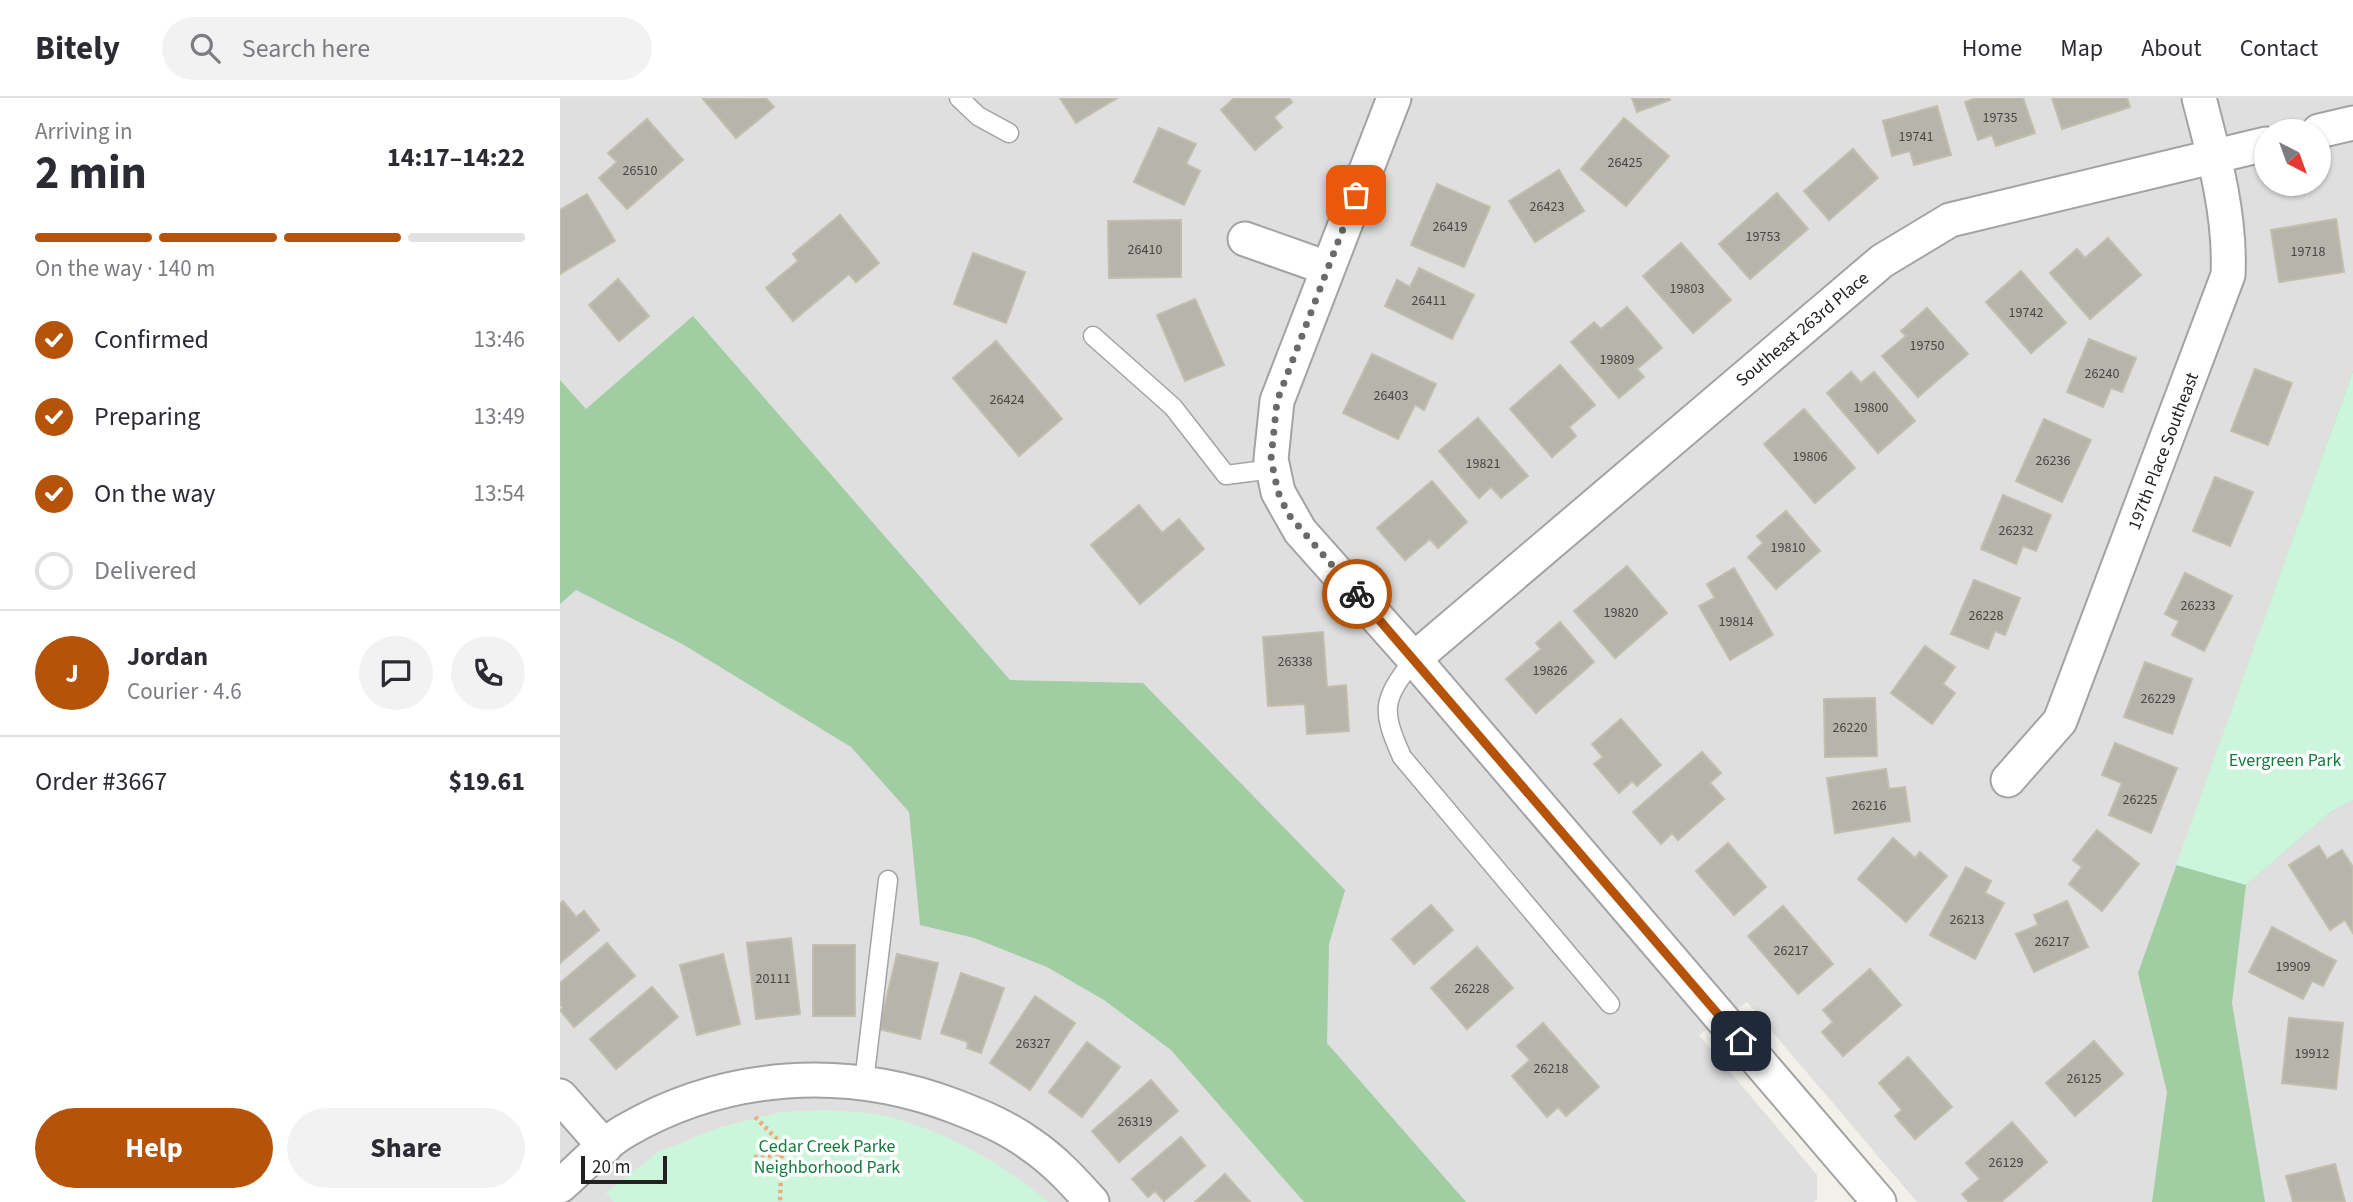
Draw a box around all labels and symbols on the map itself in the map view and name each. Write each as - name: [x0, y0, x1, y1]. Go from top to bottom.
- house number: 19735: [1983, 108, 2017, 128]
- north arrow: [2254, 119, 2331, 196]
- house number: 19741: [1899, 127, 1933, 147]
- house number: 26425: [1608, 153, 1642, 173]
- house number: 26510: [623, 161, 657, 181]
- pin: [1326, 165, 1386, 225]
- house number: 26423: [1530, 197, 1564, 217]
- house number: 26419: [1433, 217, 1467, 237]
- house number: 19753: [1746, 227, 1780, 247]
- house number: 26410: [1128, 240, 1162, 260]
- house number: 19718: [2291, 242, 2325, 262]
- street label: Southeast 263rd Place: [1730, 266, 1874, 393]
- house number: 19803: [1670, 279, 1704, 299]
- house number: 26411: [1412, 291, 1446, 311]
- house number: 19742: [2009, 303, 2043, 323]
- house number: 19750: [1910, 336, 1944, 356]
- house number: 19809: [1600, 350, 1634, 370]
- house number: 26240: [2085, 364, 2119, 384]
- street label: 197th Place Southeast: [2122, 369, 2205, 533]
- house number: 26403: [1374, 386, 1408, 406]
- house number: 26424: [990, 390, 1024, 410]
- house number: 19800: [1854, 398, 1888, 418]
- house number: 19806: [1793, 447, 1827, 467]
- house number: 26236: [2036, 451, 2070, 471]
- house number: 19821: [1466, 454, 1500, 474]
- house number: 26232: [1999, 521, 2033, 541]
- house number: 19810: [1771, 538, 1805, 558]
- courier: [1322, 559, 1392, 629]
- house number: 26233: [2181, 596, 2215, 616]
- house number: 19820: [1604, 603, 1638, 623]
- house number: 26228: [1969, 606, 2003, 626]
- house number: 19814: [1719, 612, 1753, 632]
- house number: 26338: [1278, 652, 1312, 672]
- house number: 19826: [1533, 661, 1567, 681]
- house number: 26229: [2141, 689, 2175, 709]
- house number: 26220: [1833, 718, 1867, 738]
- park label: Evergreen Park: [2229, 748, 2341, 773]
- house number: 26225: [2123, 790, 2157, 810]
- house number: 26216: [1852, 796, 1886, 816]
- house number: 26213: [1950, 910, 1984, 930]
- house number: 26217: [2035, 932, 2069, 952]
- house number: 26217: [1774, 941, 1808, 961]
- house number: 19909: [2276, 957, 2310, 977]
- house number: 20111: [756, 969, 790, 989]
- house number: 26228: [1455, 979, 1489, 999]
- pin: [1711, 1011, 1771, 1071]
- house number: 26327: [1016, 1034, 1050, 1054]
- house number: 19912: [2295, 1044, 2329, 1064]
- house number: 26218: [1534, 1059, 1568, 1079]
- house number: 26125: [2067, 1069, 2101, 1089]
- house number: 26319: [1118, 1112, 1152, 1132]
- park label: Cedar Creek Parke Neighborhood Park: [754, 1134, 900, 1180]
- scale bar: [581, 1153, 667, 1185]
- house number: 26129: [1989, 1153, 2023, 1173]

